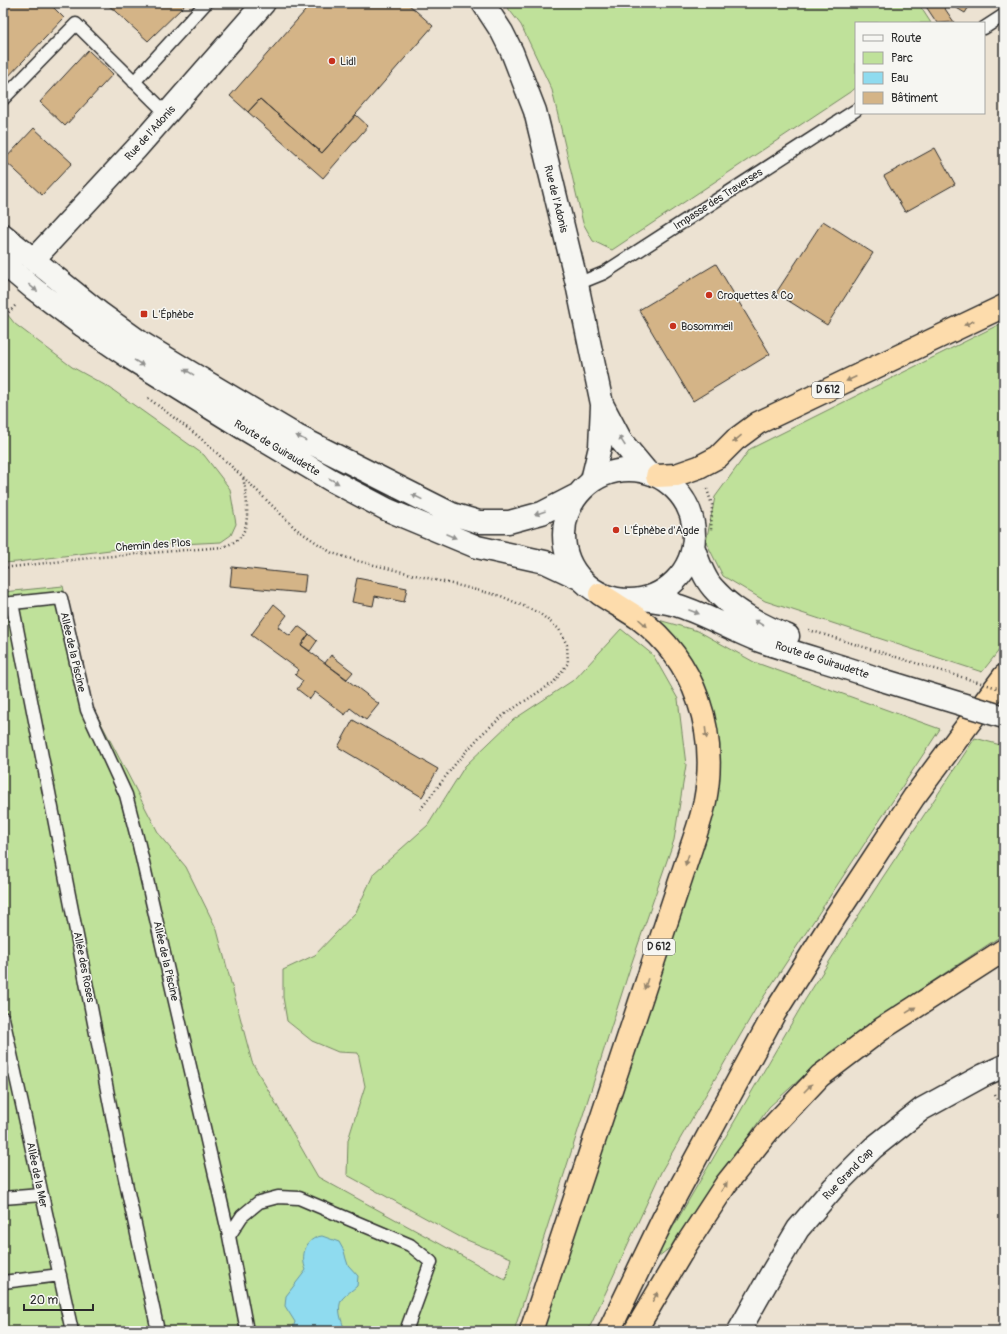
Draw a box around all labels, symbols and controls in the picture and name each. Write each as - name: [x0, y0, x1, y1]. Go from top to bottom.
- legend: [855, 22, 985, 114]
- text: Route: [891, 31, 921, 46]
- text: Parc: [891, 51, 913, 66]
- place label: Lidl: [340, 55, 356, 68]
- marker: Lidl: [327, 56, 337, 66]
- text: Eau: [891, 71, 909, 86]
- text: Bâtiment: [891, 91, 938, 106]
- street label: Rue de l'Adonis: [122, 103, 178, 163]
- street label: Rue de l'Adonis: [541, 164, 571, 234]
- street label: Impasse des Traverses: [671, 165, 765, 233]
- one-way arrow: [27, 284, 38, 292]
- place label: Croquettes & Co: [717, 289, 793, 302]
- marker: Croquettes & Co: [704, 290, 714, 300]
- place label: L'Éphèbe: [152, 308, 194, 321]
- marker: L'Éphèbe: [139, 309, 149, 319]
- place label: Bosommeil: [681, 320, 733, 333]
- one-way arrow: [963, 320, 974, 326]
- marker: Bosommeil: [668, 321, 678, 331]
- one-way arrow: [134, 359, 144, 367]
- one-way arrow: [183, 369, 195, 376]
- one-way arrow: [846, 376, 857, 382]
- road number: D 612: [812, 382, 844, 398]
- street label: Route de Guiraudette: [232, 417, 323, 479]
- one-way arrow: [295, 435, 307, 441]
- one-way arrow: [619, 435, 626, 447]
- one-way arrow: [731, 435, 742, 444]
- one-way arrow: [328, 478, 339, 485]
- one-way arrow: [411, 493, 422, 500]
- one-way arrow: [534, 510, 546, 516]
- place label: L'Éphèbe d'Agde: [624, 524, 700, 537]
- marker: L'Éphèbe d'Agde: [611, 525, 621, 535]
- one-way arrow: [446, 534, 458, 540]
- street label: Chemin des Plos: [115, 536, 191, 554]
- one-way arrow: [689, 609, 701, 615]
- street label: Allée de la Piscine: [57, 611, 89, 694]
- one-way arrow: [638, 619, 648, 628]
- one-way arrow: [754, 619, 764, 627]
- street label: Route de Guiraudette: [774, 639, 871, 681]
- one-way arrow: [703, 727, 709, 739]
- one-way arrow: [684, 855, 690, 867]
- street label: Allée de la Piscine: [150, 920, 182, 1003]
- street label: Allée des Roses: [71, 931, 97, 1004]
- road number: D 612: [643, 939, 675, 955]
- one-way arrow: [643, 978, 649, 990]
- one-way arrow: [906, 1006, 916, 1014]
- one-way arrow: [803, 1083, 813, 1093]
- street label: Allée de la Mer: [24, 1141, 50, 1209]
- street label: Rue Grand Cap: [820, 1145, 876, 1203]
- one-way arrow: [720, 1182, 728, 1192]
- scale bar: [24, 1286, 93, 1312]
- one-way arrow: [652, 1291, 659, 1303]
- text: 20 m: [30, 1293, 59, 1308]

